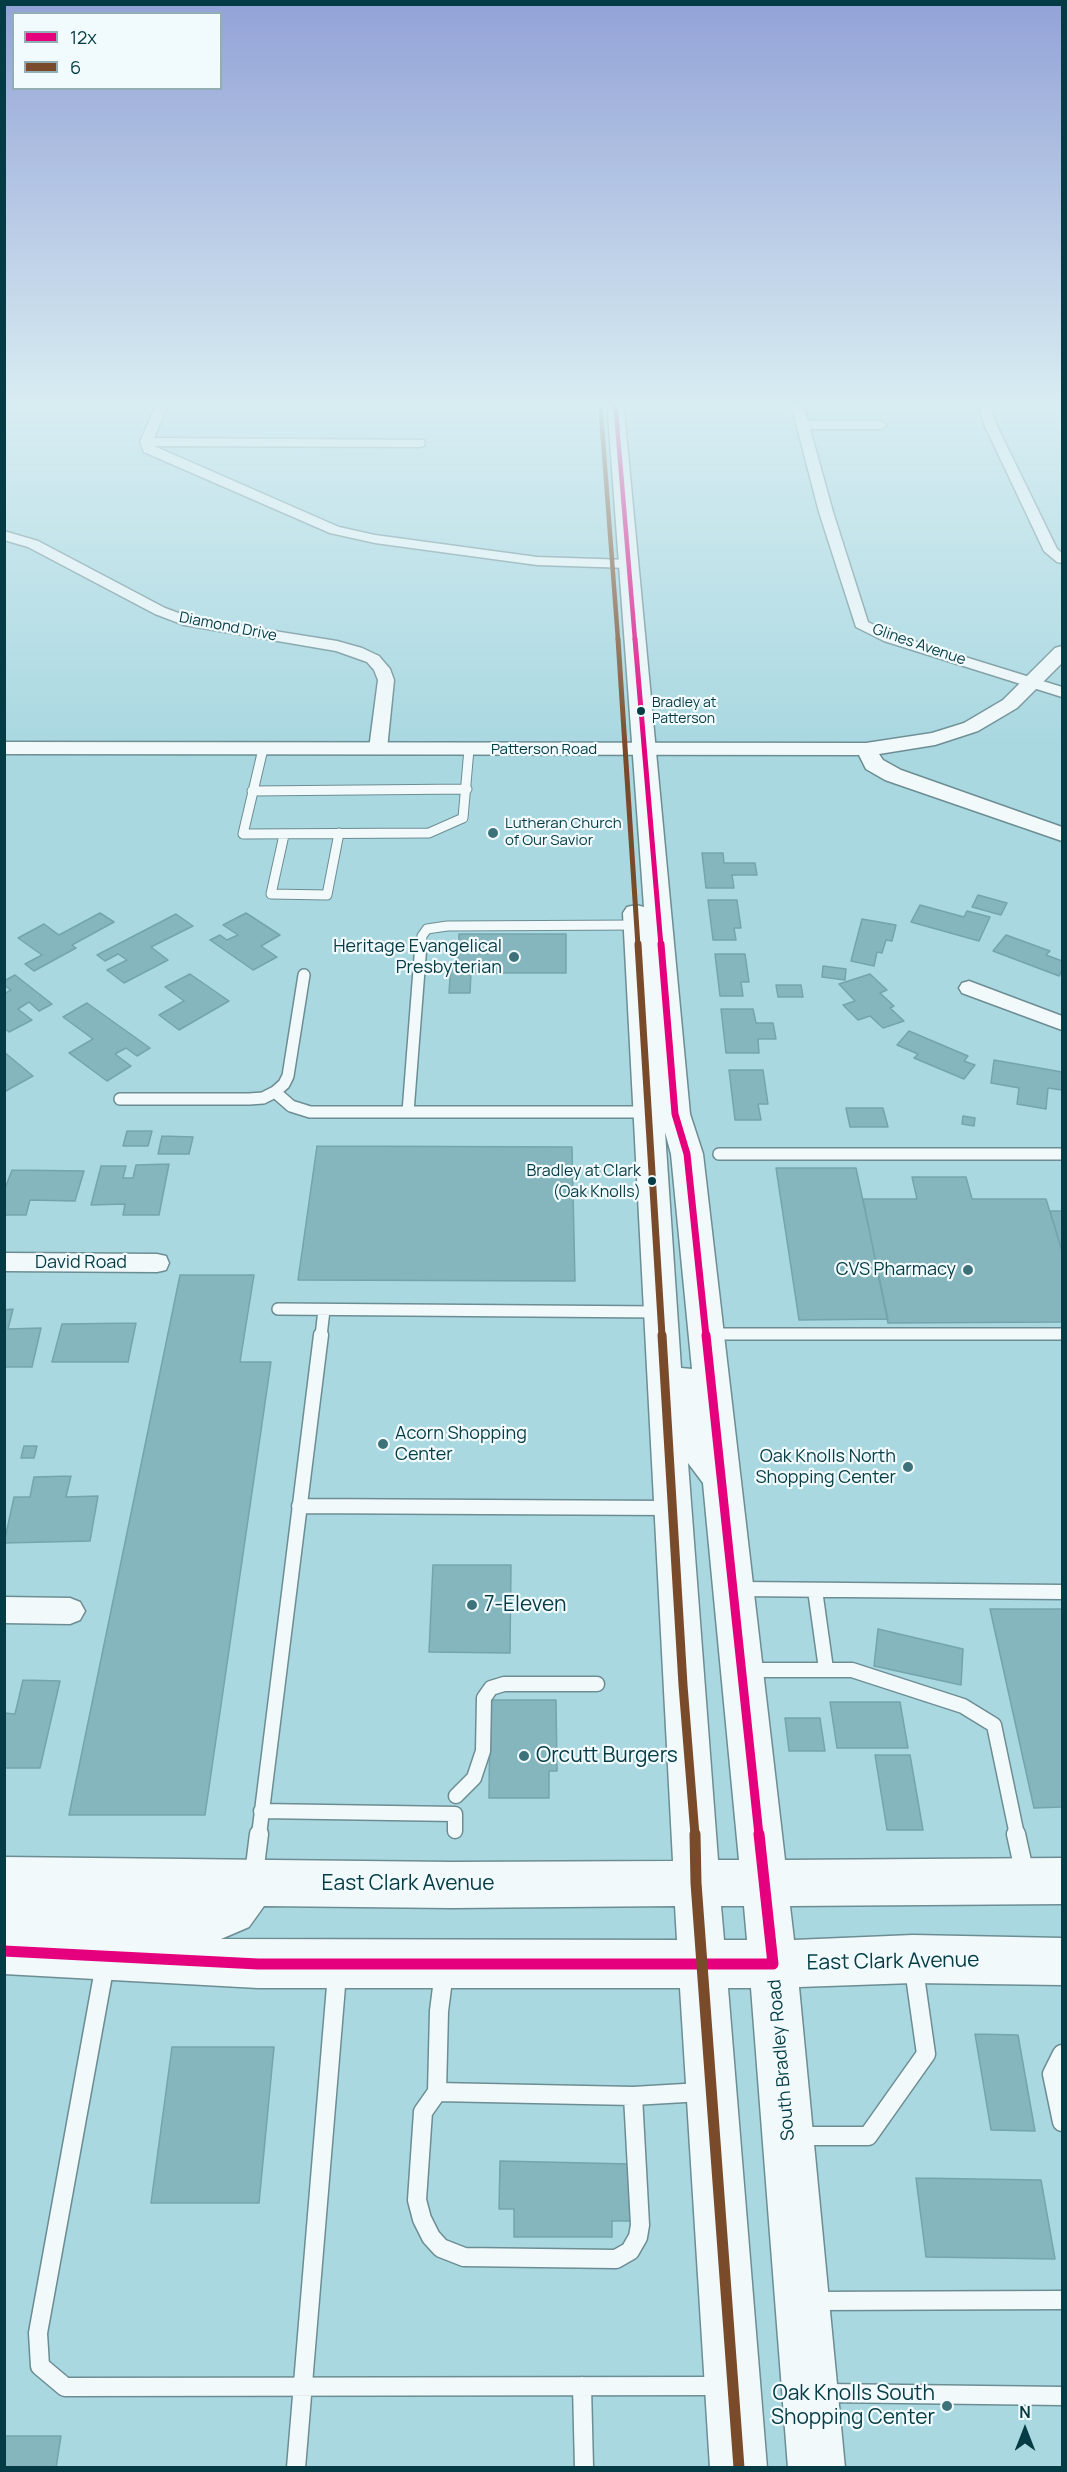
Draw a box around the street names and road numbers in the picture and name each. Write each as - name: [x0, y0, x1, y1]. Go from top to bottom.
- street label: Diamond Drive: [178, 609, 278, 645]
- street label: Glines Avenue: [870, 621, 968, 669]
- street label: Patterson Road: [491, 741, 597, 759]
- street label: David Road: [35, 1252, 127, 1274]
- street label: East Clark Avenue: [322, 1871, 494, 1897]
- street label: East Clark Avenue: [806, 1948, 980, 1976]
- street label: South Bradley Road: [764, 1978, 800, 2142]

